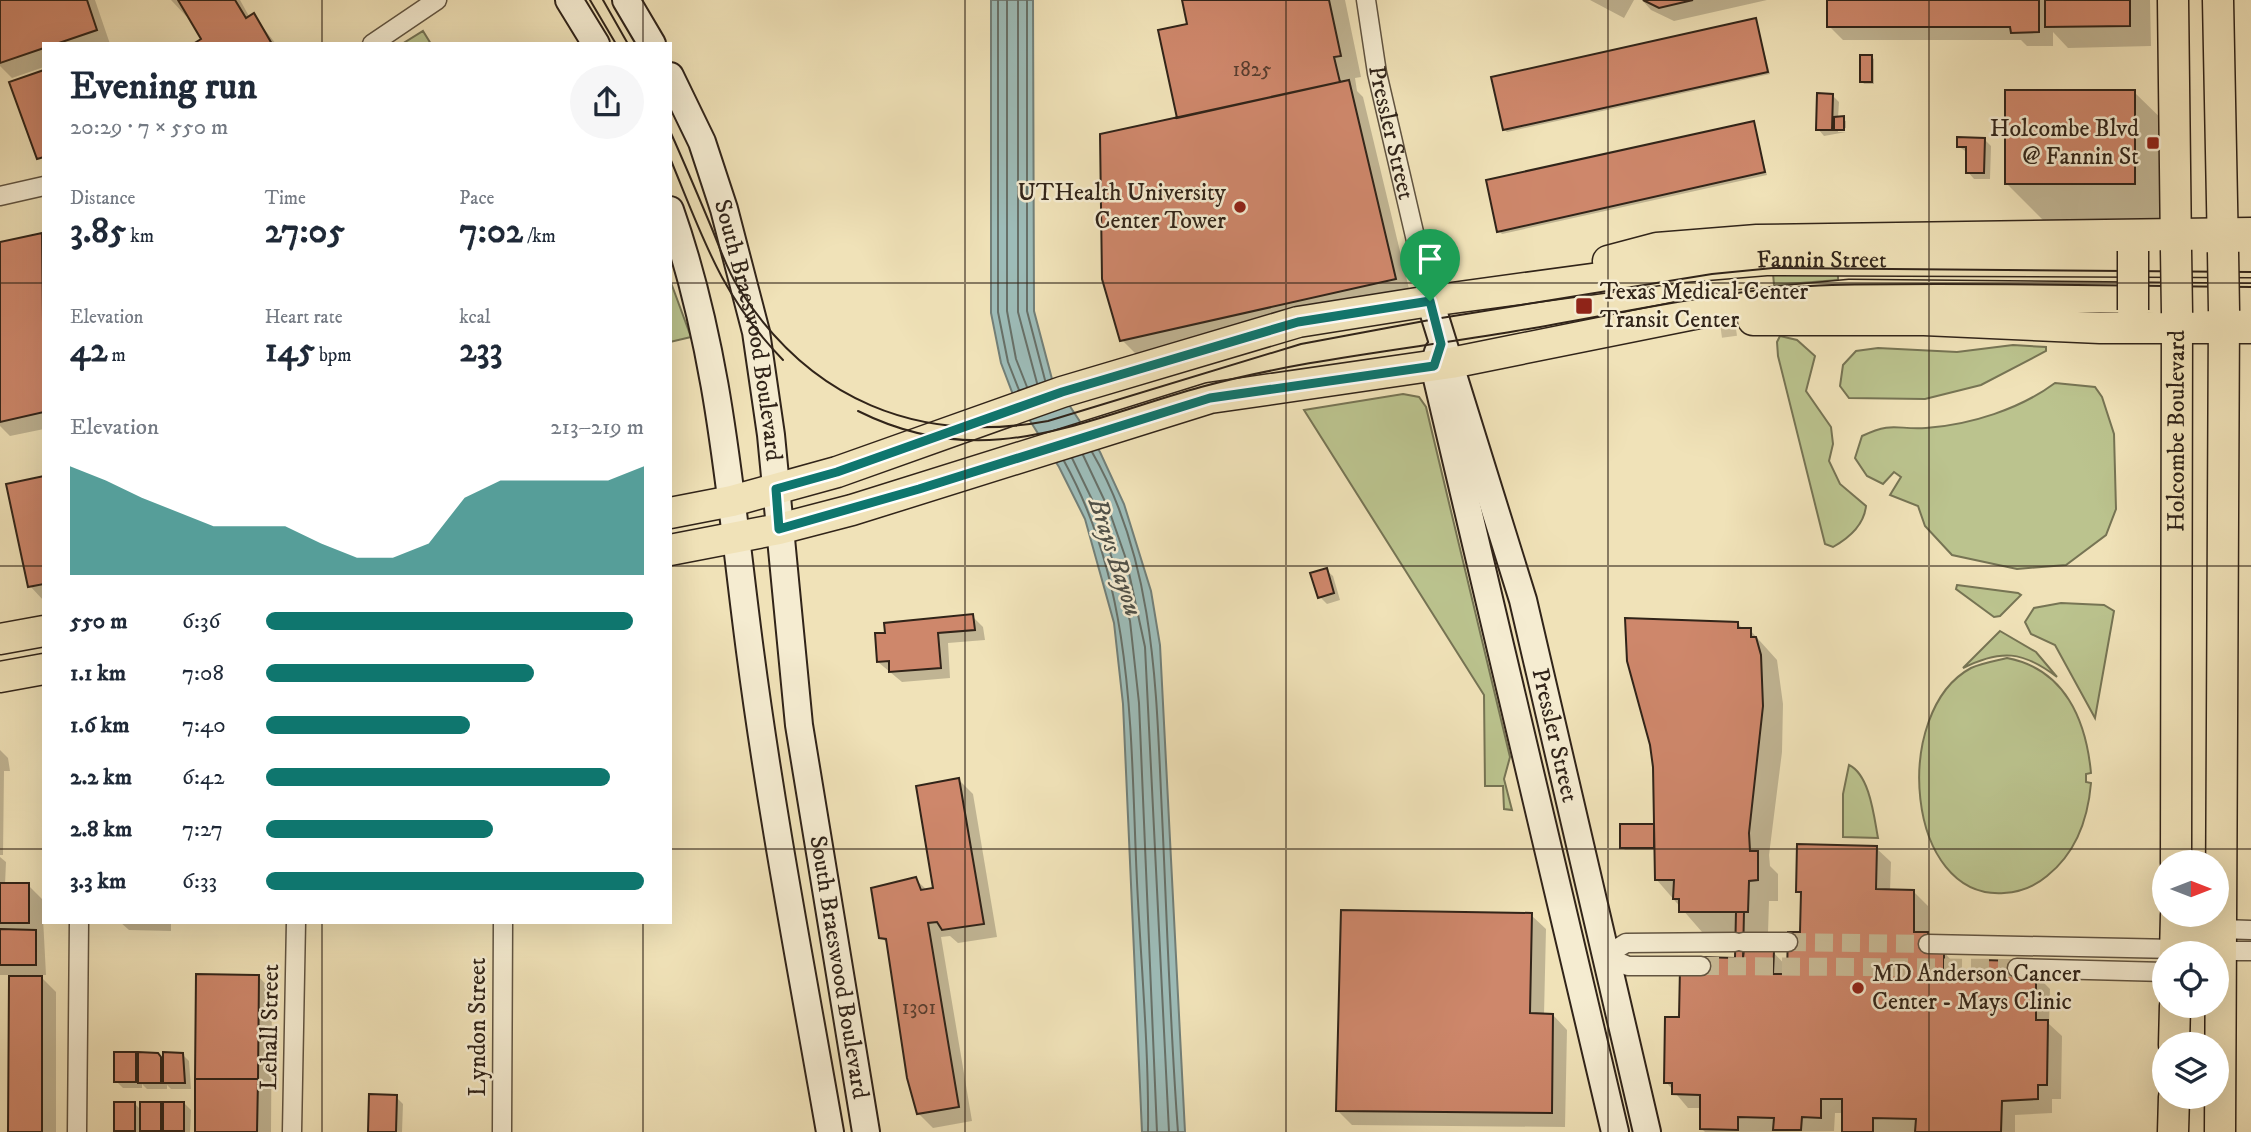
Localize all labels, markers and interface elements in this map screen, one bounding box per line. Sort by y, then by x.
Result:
house number: 1825 [1233,57,1271,83]
text: Evening run [70,63,257,111]
street label: Pressler Street [1361,64,1421,203]
button: share [570,65,644,139]
text: 20:29 · 7 × 550 m [70,113,228,142]
place label: Holcombe Blvd @ Fannin St [1990,114,2139,172]
marker: Holcombe Blvd @ Fannin St [2145,135,2161,151]
place label: UTHealth University Center Tower [1017,178,1227,236]
text: Distance [70,187,135,210]
text: Time [265,187,306,210]
text: Pace [459,187,494,210]
street label: South Braeswood Boulevard [707,196,788,462]
marker: UTHealth University Center Tower [1232,199,1248,215]
text: 3.85 [70,210,126,254]
text: 27:05 [265,210,345,254]
text: 7:02 [459,210,523,254]
text: km [126,225,154,248]
text: /km [523,225,556,248]
pin [1400,229,1460,301]
icon: arrive [1411,240,1449,278]
street label: Fannin Street [1756,245,1887,276]
place label: Texas Medical Center Transit Center [1600,277,1808,335]
marker: Texas Medical Center Transit Center [1574,296,1594,316]
text: Elevation [70,306,144,329]
text: Heart rate [265,306,343,329]
text: kcal [459,306,491,329]
text: 42 [70,329,107,373]
text: 145 [265,329,315,373]
text: 233 [459,329,503,373]
street label: Holcombe Boulevard [2162,330,2192,532]
text: m [107,344,126,367]
text: bpm [315,344,352,367]
text: Elevation [70,413,159,442]
text: 213–219 m [550,413,644,442]
water label: Brays Bayou [1080,493,1150,620]
text: 550 m [70,607,127,636]
text: 6:36 [182,607,221,636]
text: 1.1 km [70,659,126,688]
text: 7:08 [182,659,224,688]
street label: Pressler Street [1524,665,1585,806]
text: 1.6 km [70,711,129,740]
text: 7:40 [182,711,226,740]
text: 2.2 km [70,763,132,792]
text: 6:42 [182,763,225,792]
text: 2.8 km [70,815,132,844]
text: 7:27 [182,815,223,844]
street label: South Braeswood Boulevard [802,833,875,1101]
north arrow [2152,850,2230,928]
map controls [2152,850,2229,1109]
text: 3.3 km [70,867,126,896]
text: 6:33 [182,867,217,896]
button: locate [2152,941,2229,1018]
street label: Lyndon Street [463,957,493,1096]
place label: MD Anderson Cancer Center - Mays Clinic [1872,959,2081,1017]
street label: Lehall Street [254,963,286,1090]
marker: MD Anderson Cancer Center - Mays Clinic [1850,980,1866,996]
house number: 1301 [902,995,936,1021]
button: layers [2152,1032,2229,1109]

